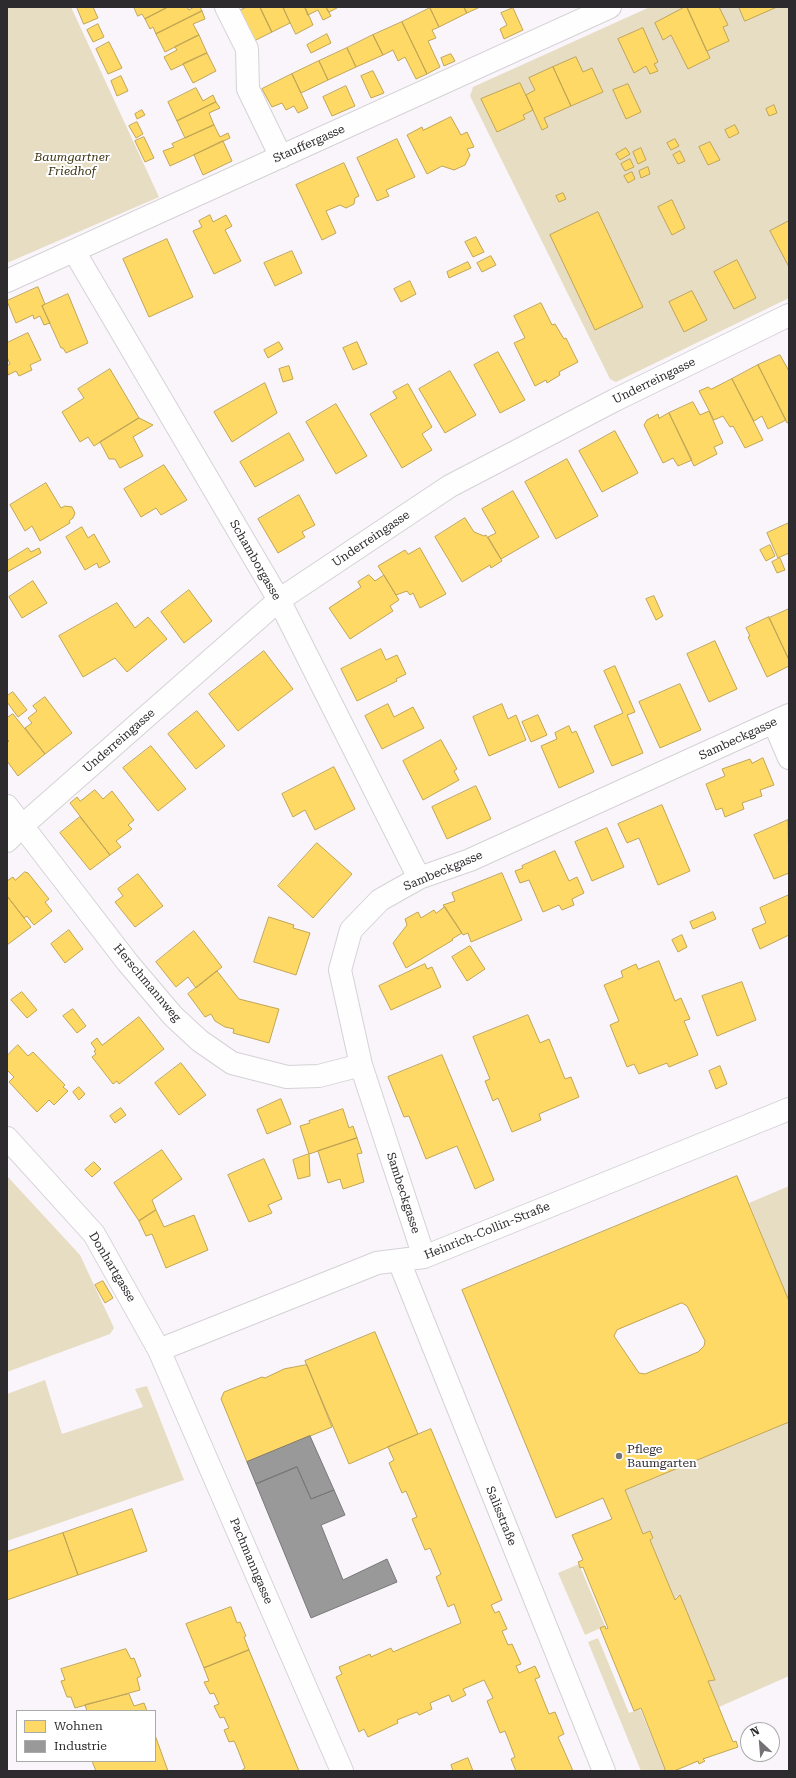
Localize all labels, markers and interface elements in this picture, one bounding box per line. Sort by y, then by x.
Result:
street label: Stauffergasse [271,122,347,166]
park label: Baumgartner Friedhof [34,150,110,178]
street label: Underreingasse [610,355,698,407]
street label: Underreingasse [330,508,412,570]
street label: Schamborgasse [226,517,284,603]
street label: Underreingasse [80,706,158,776]
street label: Sambeckgasse [697,715,779,763]
street label: Sambeckgasse [401,848,485,894]
street label: Herschmannweg [110,941,184,1025]
street label: Sambeckgasse [383,1151,423,1235]
street label: Heinrich-Collin-Straße [422,1199,552,1263]
street label: Donhartgasse [85,1229,139,1305]
place label: Pflege Baumgarten [627,1442,697,1470]
marker: Pflege Baumgarten [614,1451,624,1461]
street label: Salisstraße [483,1484,519,1548]
street label: Pachmanngasse [226,1516,276,1606]
legend [16,1710,156,1762]
text: Wohnen [54,1719,103,1733]
north arrow [740,1722,780,1762]
text: N [748,1724,762,1739]
text: Industrie [54,1739,107,1753]

